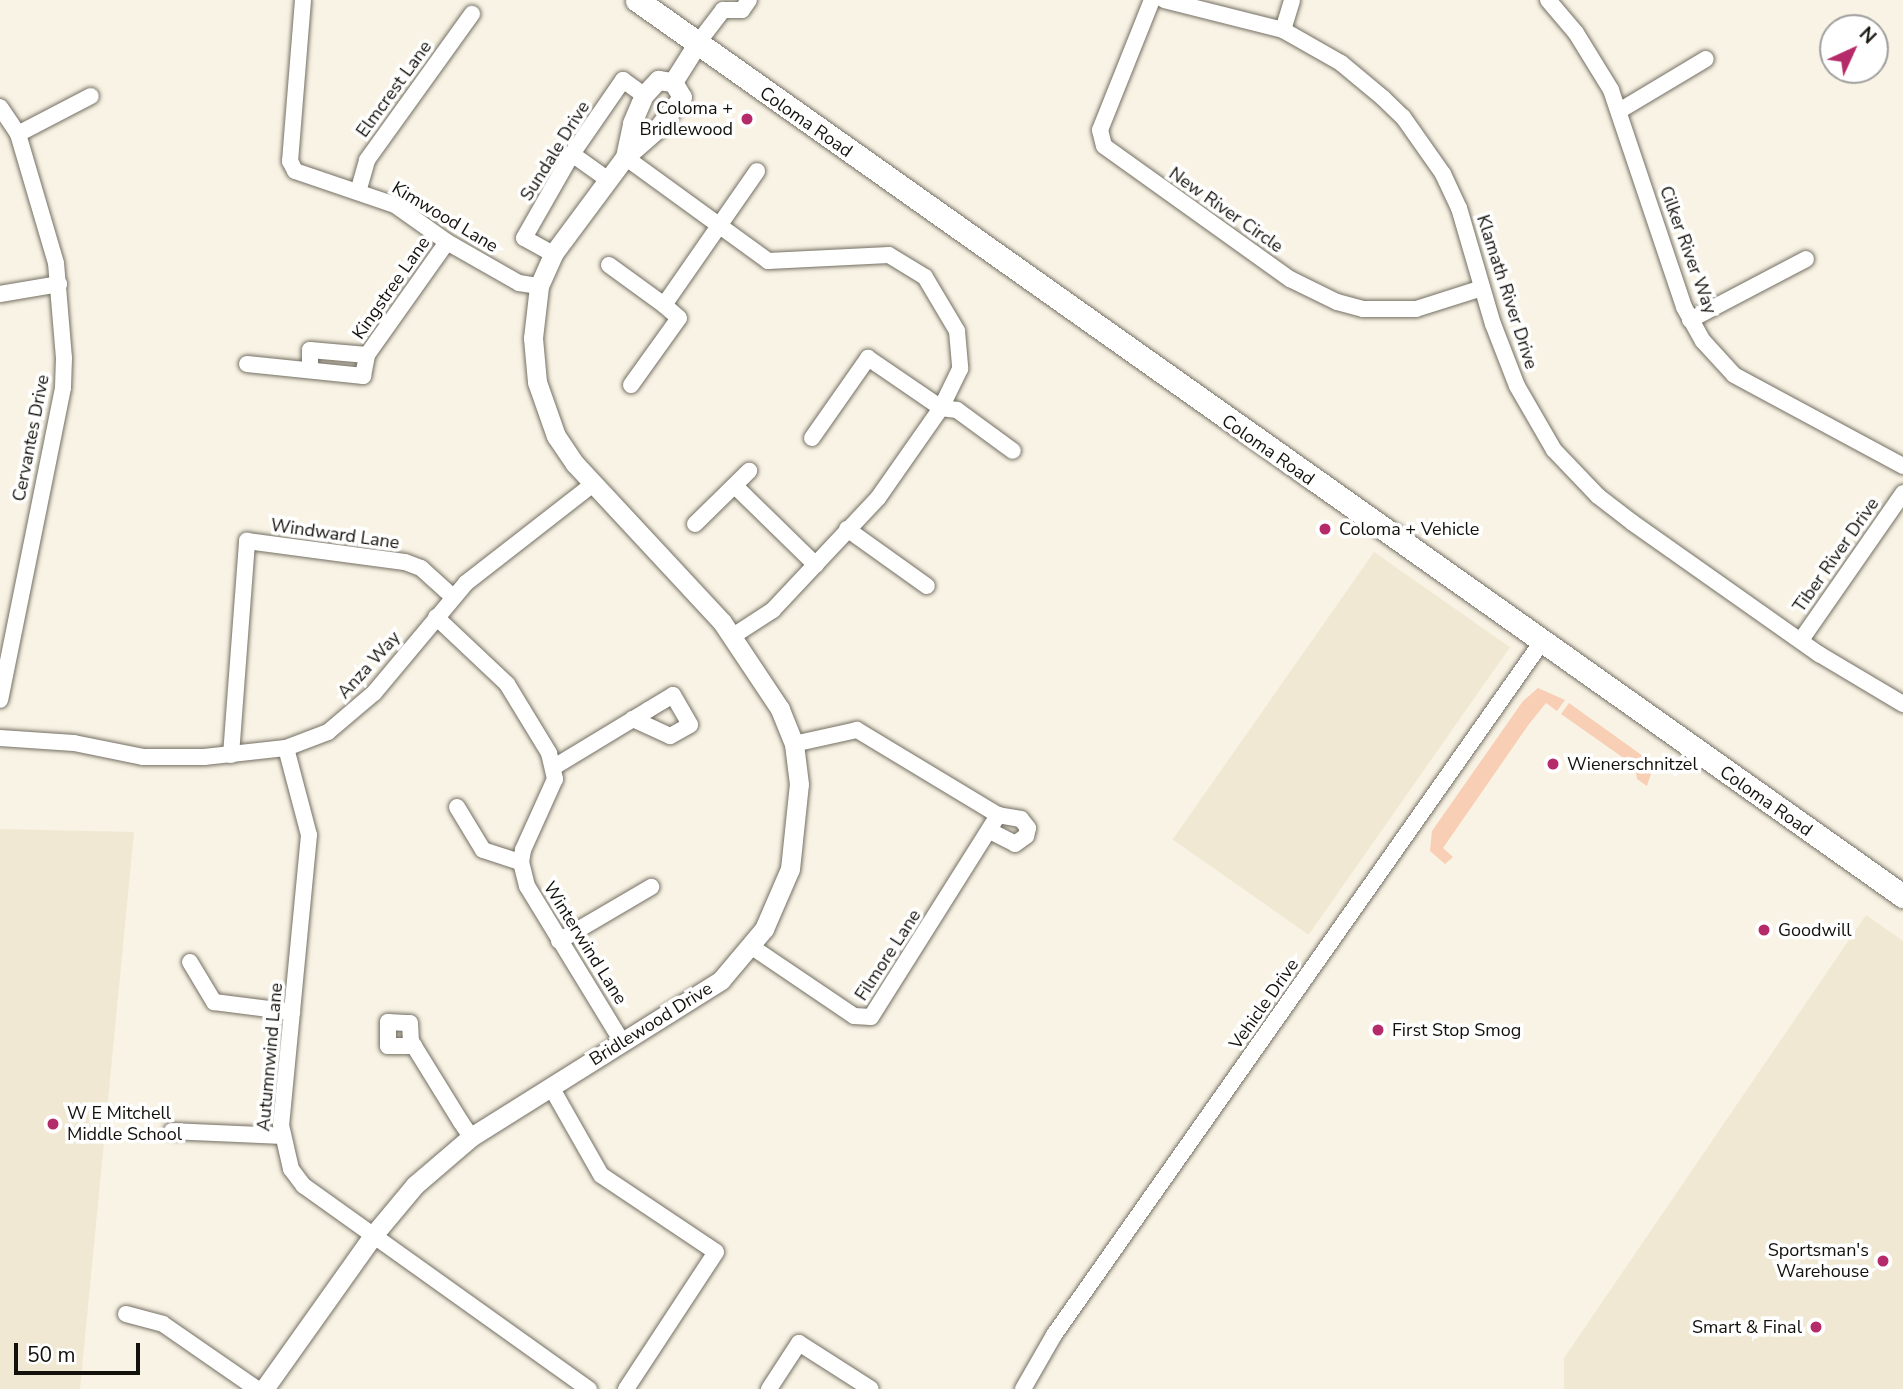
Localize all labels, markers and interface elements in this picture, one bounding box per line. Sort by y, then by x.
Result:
north arrow [1819,14,1889,84]
text: N [1853,21,1882,50]
street label: Elmcrest Lane [352,37,436,141]
street label: Coloma Road [755,82,857,162]
street label: Sundale Drive [516,97,594,205]
place label: Coloma + Bridlewood [640,98,733,140]
marker: Coloma + Bridlewood [739,111,755,127]
street label: New River Circle [1165,163,1287,257]
street label: Kimwood Lane [388,177,502,257]
street label: Cilker River Way [1655,183,1721,317]
street label: Klamath River Drive [1472,212,1542,372]
street label: Kingstree Lane [348,233,434,343]
street label: Cervantes Drive [8,373,54,503]
street label: Coloma Road [1217,410,1319,490]
street label: Tiber River Drive [1788,494,1884,616]
street label: Windward Lane [269,514,401,554]
place label: Coloma + Vehicle [1339,518,1479,540]
marker: Coloma + Vehicle [1317,521,1333,537]
street label: Anza Way [333,627,405,703]
place label: Wienerschnitzel [1567,753,1698,775]
marker: Wienerschnitzel [1545,756,1561,772]
street label: Coloma Road [1715,761,1817,841]
street label: Winterwind Lane [539,878,631,1008]
street label: Filmore Lane [851,905,925,1005]
place label: Goodwill [1778,919,1852,941]
marker: Goodwill [1756,922,1772,938]
street label: Vehicle Drive [1225,954,1303,1054]
street label: Bridlewood Drive [586,978,716,1070]
street label: Autumnwind Lane [253,982,287,1132]
place label: First Stop Smog [1392,1019,1521,1041]
marker: First Stop Smog [1370,1022,1386,1038]
place label: W E Mitchell Middle School [67,1103,182,1146]
marker: W E Mitchell Middle School [45,1116,61,1132]
place label: Sportsman's Warehouse [1768,1240,1869,1282]
marker: Sportsman's Warehouse [1875,1253,1891,1269]
place label: Smart & Final [1692,1316,1802,1338]
marker: Smart & Final [1808,1319,1824,1335]
scale bar [18,1330,144,1374]
text: 50 m [27,1341,76,1369]

